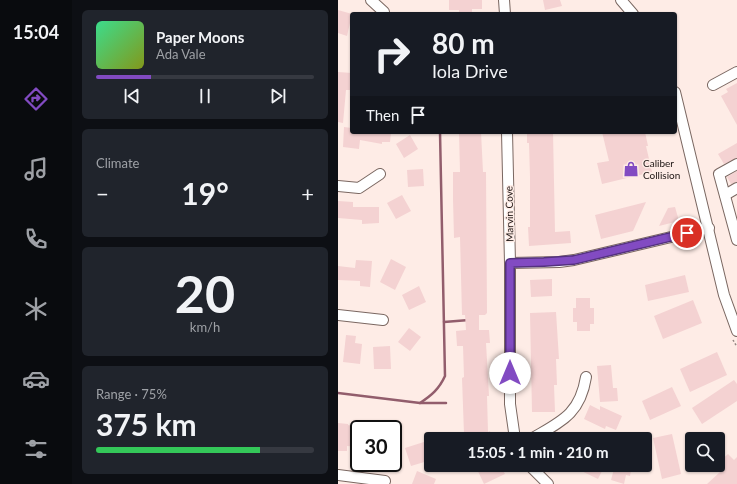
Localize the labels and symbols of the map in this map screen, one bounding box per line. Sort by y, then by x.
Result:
place label: Caliber Collision [643,157,680,181]
shop icon: Caliber Collision [622,160,640,178]
street label: Marvin Cove [503,186,515,242]
pin [670,216,704,250]
position arrow [489,352,531,394]
speed limit sign: 30 [350,420,402,472]

